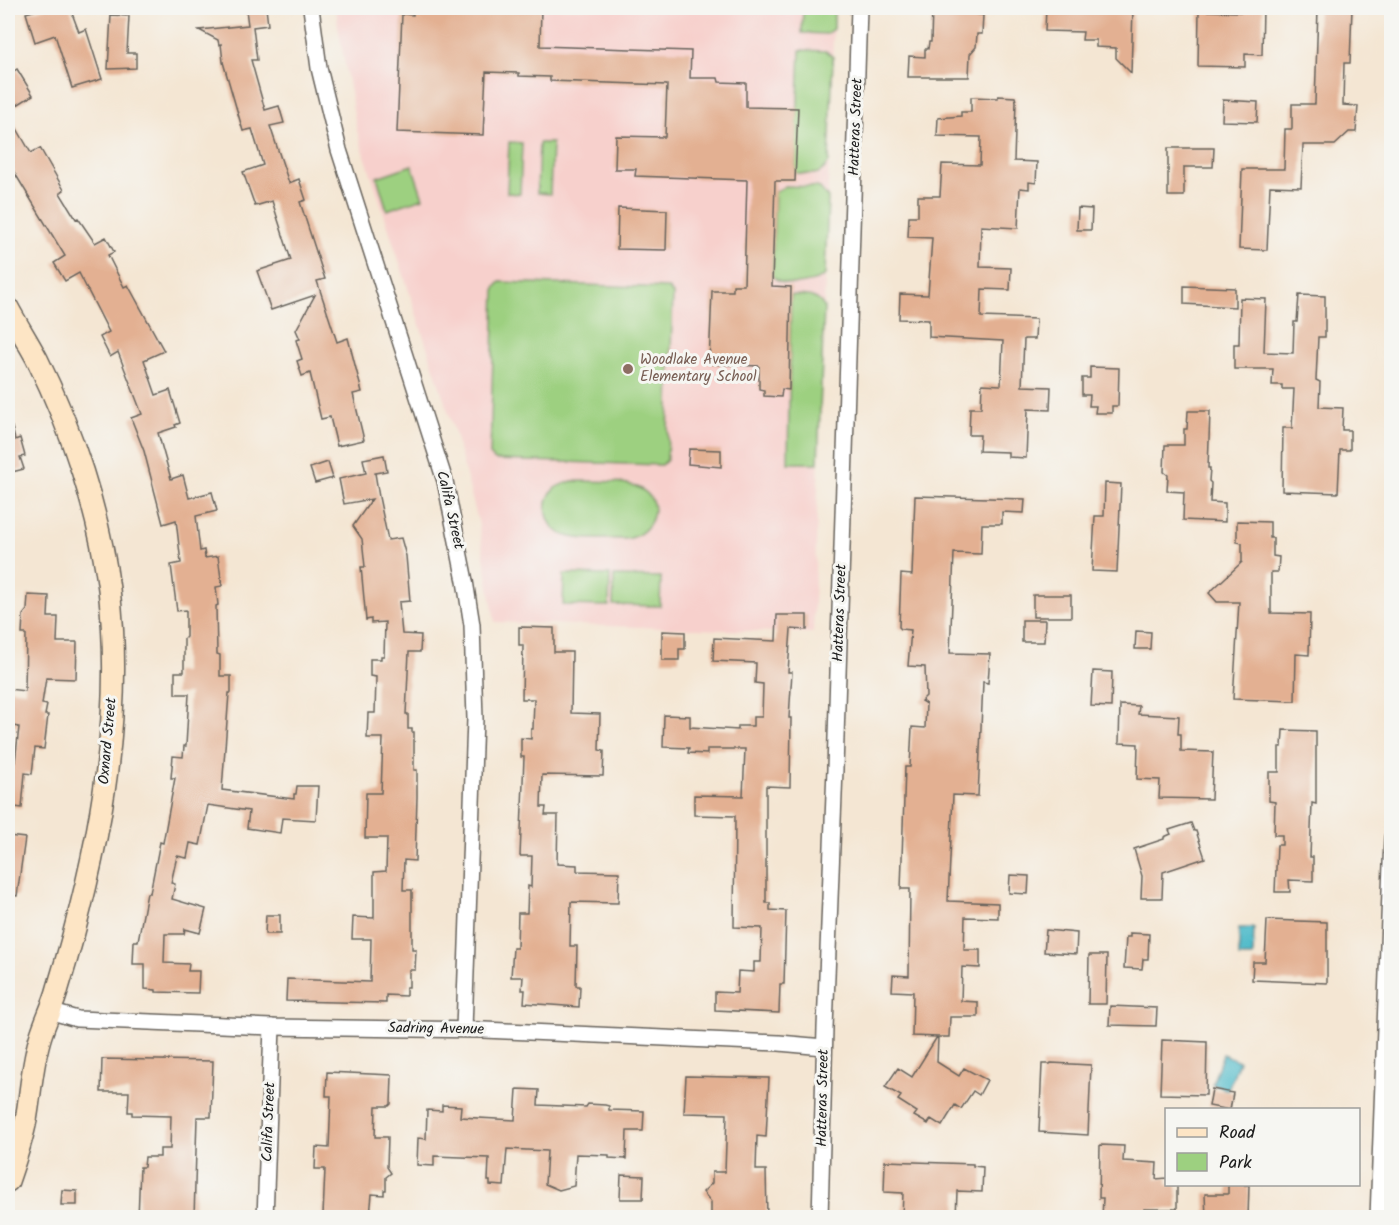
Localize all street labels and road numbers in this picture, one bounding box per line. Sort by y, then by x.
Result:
street label: Hatteras Street [842,77,870,176]
street label: Califa Street [429,468,471,552]
street label: Hatteras Street [826,563,854,662]
street label: Oxnard Street [92,696,124,785]
street label: Sadring Avenue [388,1016,485,1042]
street label: Hatteras Street [810,1049,836,1147]
street label: Califa Street [256,1081,282,1162]

